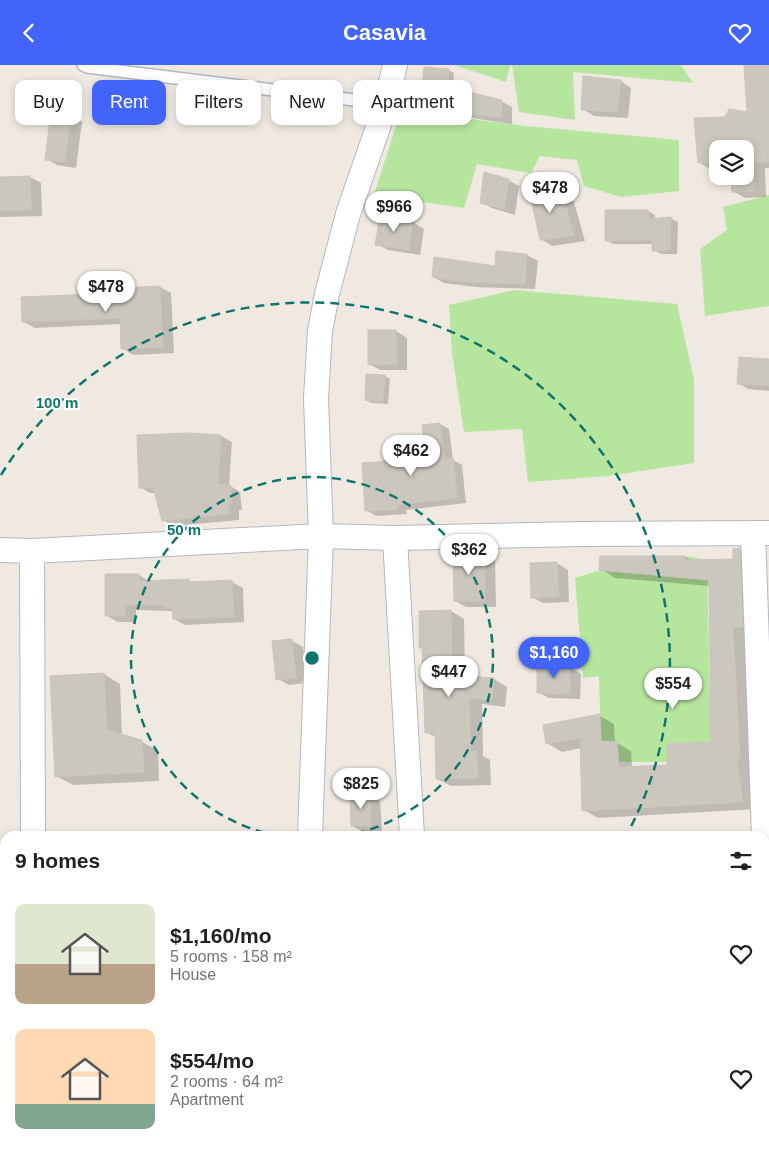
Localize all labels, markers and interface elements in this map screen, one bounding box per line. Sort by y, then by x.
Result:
icon: back [15,19,43,47]
icon: heart [726,19,754,47]
text: Casavia [343,20,426,45]
chip: Buy [15,80,82,125]
chip: Rent [92,80,166,125]
chip: Filters [176,80,261,125]
chip: New [271,80,343,125]
chip: Apartment [353,80,472,125]
map controls [709,140,754,185]
button: layers [709,140,754,185]
pin: $478 [520,171,580,214]
text: $478 [532,179,568,196]
pin: $966 [364,191,424,233]
text: $966 [376,198,412,215]
pin: $478 [76,271,136,313]
text: $478 [88,278,124,295]
text: 100 m [36,394,78,411]
pin: $462 [381,435,441,477]
text: $462 [393,442,429,459]
text: 50 m [167,521,201,538]
pin: $362 [439,533,499,576]
text: $362 [451,541,487,558]
pin: $1,160 [513,637,595,679]
text: $1,160 [530,644,578,661]
centre of rings [303,649,321,667]
pin: $447 [419,655,479,698]
text: $447 [431,663,467,680]
pin: $554 [643,667,703,710]
text: $554 [655,675,691,692]
pin: $825 [331,767,391,810]
text: $825 [343,775,379,792]
icon: filters [727,847,755,875]
text: 9 homes [15,849,100,872]
icon: home [55,924,115,984]
text: $1,160/mo [170,924,272,947]
icon: heart [727,940,755,968]
text: 5 rooms · 158 m² [170,948,292,965]
text: House [170,966,216,983]
icon: home [55,1049,115,1109]
text: $554/mo [170,1049,254,1072]
icon: heart [727,1065,755,1093]
text: 2 rooms · 64 m² [170,1073,283,1090]
text: Apartment [170,1091,244,1108]

